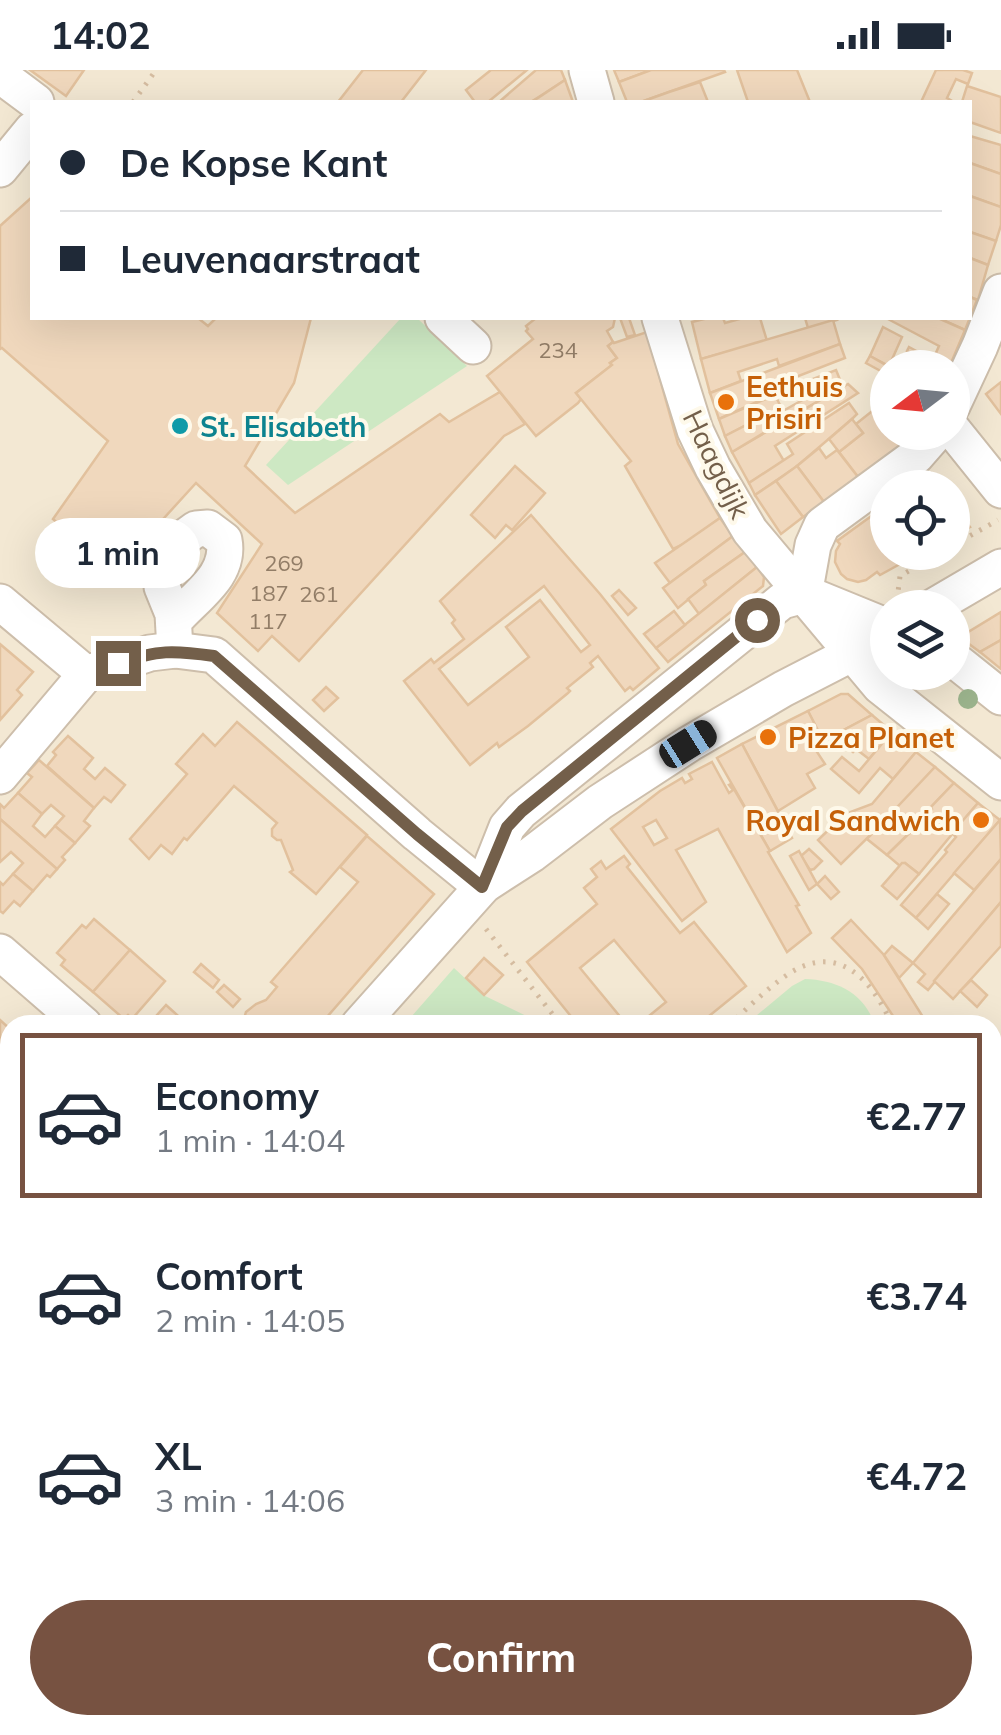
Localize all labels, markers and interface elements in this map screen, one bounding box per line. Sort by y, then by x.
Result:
text: 14:02 [50,11,151,59]
text: De Kopse Kant [120,139,388,187]
text: Leuvenaarstraat [120,235,420,283]
house number: 234 [538,336,578,364]
north arrow [870,350,970,450]
map controls [870,350,970,690]
place label: Eethuis Prisiri [746,369,843,436]
marker: Eethuis Prisiri [715,391,737,413]
street label: Haagdijk [676,404,759,525]
place label: St. Elisabeth [200,409,366,444]
marker: St. Elisabeth [169,415,191,437]
button: locate [870,470,970,570]
callout: 1 min [36,518,200,588]
text: 1 min [75,533,160,573]
house number: 269 [264,549,304,577]
house number: 187 [249,579,289,607]
house number: 261 [299,580,339,608]
button: layers [870,590,970,690]
route start [735,598,780,643]
house number: 117 [248,607,288,635]
route end [96,641,141,686]
car [655,715,721,773]
place label: Pizza Planet [788,720,955,755]
marker: Pizza Planet [757,726,779,748]
place label: Royal Sandwich [745,803,961,838]
marker: Royal Sandwich [970,809,992,831]
icon: car [35,1071,125,1161]
text: Economy [155,1072,319,1120]
text: €2.77 [866,1092,967,1140]
text: 1 min · 14:04 [155,1120,345,1160]
icon: car [35,1251,125,1341]
text: Comfort [155,1252,303,1300]
text: €3.74 [866,1272,967,1320]
text: 2 min · 14:05 [155,1300,345,1340]
icon: car [35,1431,125,1521]
text: XL [155,1432,202,1480]
text: €4.72 [866,1452,967,1500]
text: 3 min · 14:06 [155,1480,345,1520]
button: Confirm [30,1600,972,1715]

